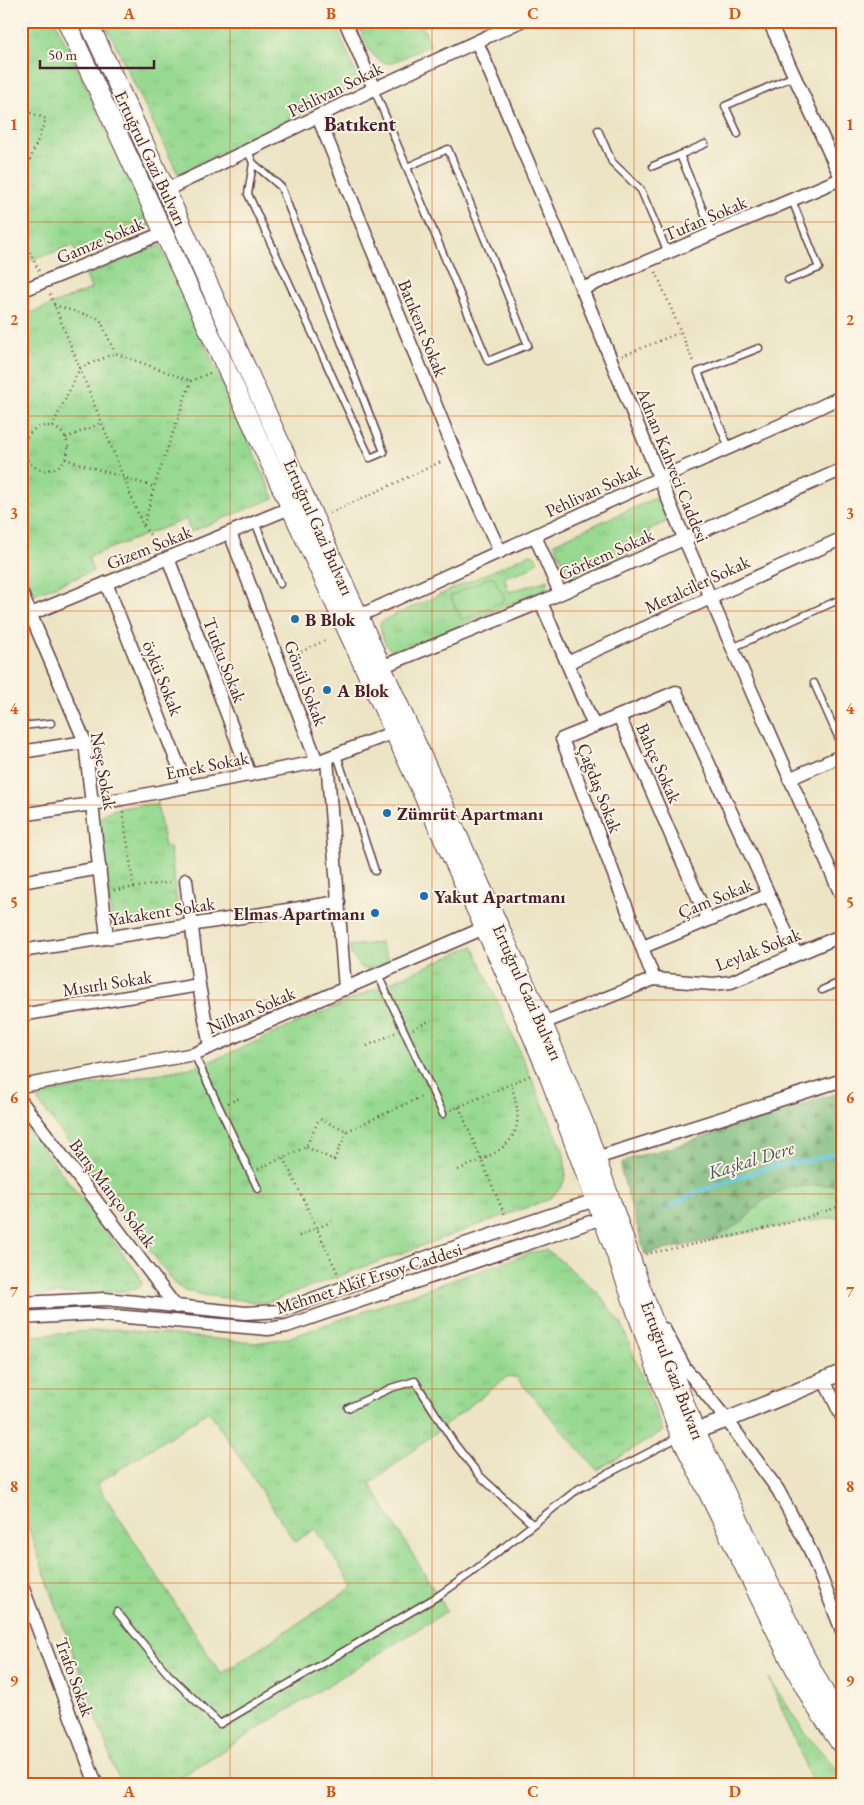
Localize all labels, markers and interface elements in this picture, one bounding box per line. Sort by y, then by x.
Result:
text: A [122,3,135,24]
text: B [326,3,336,24]
text: C [527,3,539,24]
text: D [729,3,741,24]
scale bar [40,38,154,70]
text: 50 m [48,45,77,64]
street label: Pehlivan Sokak [284,56,387,122]
street label: Ertuğrul Gazi Bulvarı [110,87,193,230]
district label: Batıkent [324,111,397,137]
text: 1 [10,114,18,135]
text: 1 [846,114,854,135]
street label: Tufan Sokak [660,190,751,246]
street label: Gamze Sokak [53,211,148,269]
street label: Batıkent Sokak [393,276,453,381]
text: 2 [10,309,19,330]
text: 2 [846,309,855,330]
street label: Adnan Kahveci Caddesi [631,383,715,546]
street label: Ertuğrul Gazi Bulvarı [279,455,360,599]
street label: Pehlivan Sokak [541,458,645,522]
text: 3 [10,503,18,524]
text: 3 [846,503,854,524]
street label: Gizem Sokak [103,519,196,575]
street label: Görkem Sokak [555,522,658,585]
street label: Metalciler Sokak [641,549,754,618]
place label: B Blok [305,608,356,631]
marker: B Blok [289,613,301,625]
street label: Tutku Sokak [198,614,252,707]
street label: öykü Sokak [138,637,189,719]
street label: Gönül Sokak [279,637,333,730]
place label: A Blok [336,679,390,702]
marker: A Blok [321,684,333,696]
text: 4 [10,698,19,719]
text: 4 [846,698,855,719]
street label: Bahçe Sokak [631,719,687,807]
street label: Neşe Sokak [86,730,122,812]
street label: Çağdaş Sokak [572,740,628,837]
street label: Emek Sokak [163,746,251,784]
place label: Zümrüt Apartmanı [397,802,544,825]
marker: Zümrüt Apartmanı [381,807,393,819]
street label: Çam Sokak [674,872,756,923]
place label: Yakut Apartmanı [434,885,566,908]
marker: Yakut Apartmanı [418,890,430,902]
street label: Yakakent Sokak [107,891,217,931]
text: 5 [10,892,18,913]
text: 5 [846,892,854,913]
place label: Elmas Apartmanı [234,902,366,925]
marker: Elmas Apartmanı [369,907,381,919]
street label: Ertuğrul Gazi Bulvarı [488,920,569,1064]
street label: Leylak Sokak [712,922,805,976]
street label: Mısırlı Sokak [61,964,154,1001]
street label: Nilhan Sokak [203,981,299,1039]
text: 6 [10,1087,19,1108]
text: 6 [846,1087,855,1108]
street label: Barış Manço Sokak [64,1134,162,1253]
water label: Kaşkal Dere [704,1135,798,1185]
street label: Mehmet Akif Ersoy Caddesi [273,1237,466,1319]
text: 7 [10,1281,19,1302]
text: 7 [846,1281,855,1302]
street label: Ertuğrul Gazi Bulvarı [636,1297,710,1443]
text: 8 [10,1476,18,1497]
text: 8 [846,1476,854,1497]
street label: Trafo Sokak [50,1634,100,1720]
text: 9 [10,1670,19,1691]
text: 9 [846,1670,855,1691]
text: A [122,1781,135,1802]
text: B [326,1781,336,1802]
text: C [527,1781,539,1802]
text: D [729,1781,741,1802]

